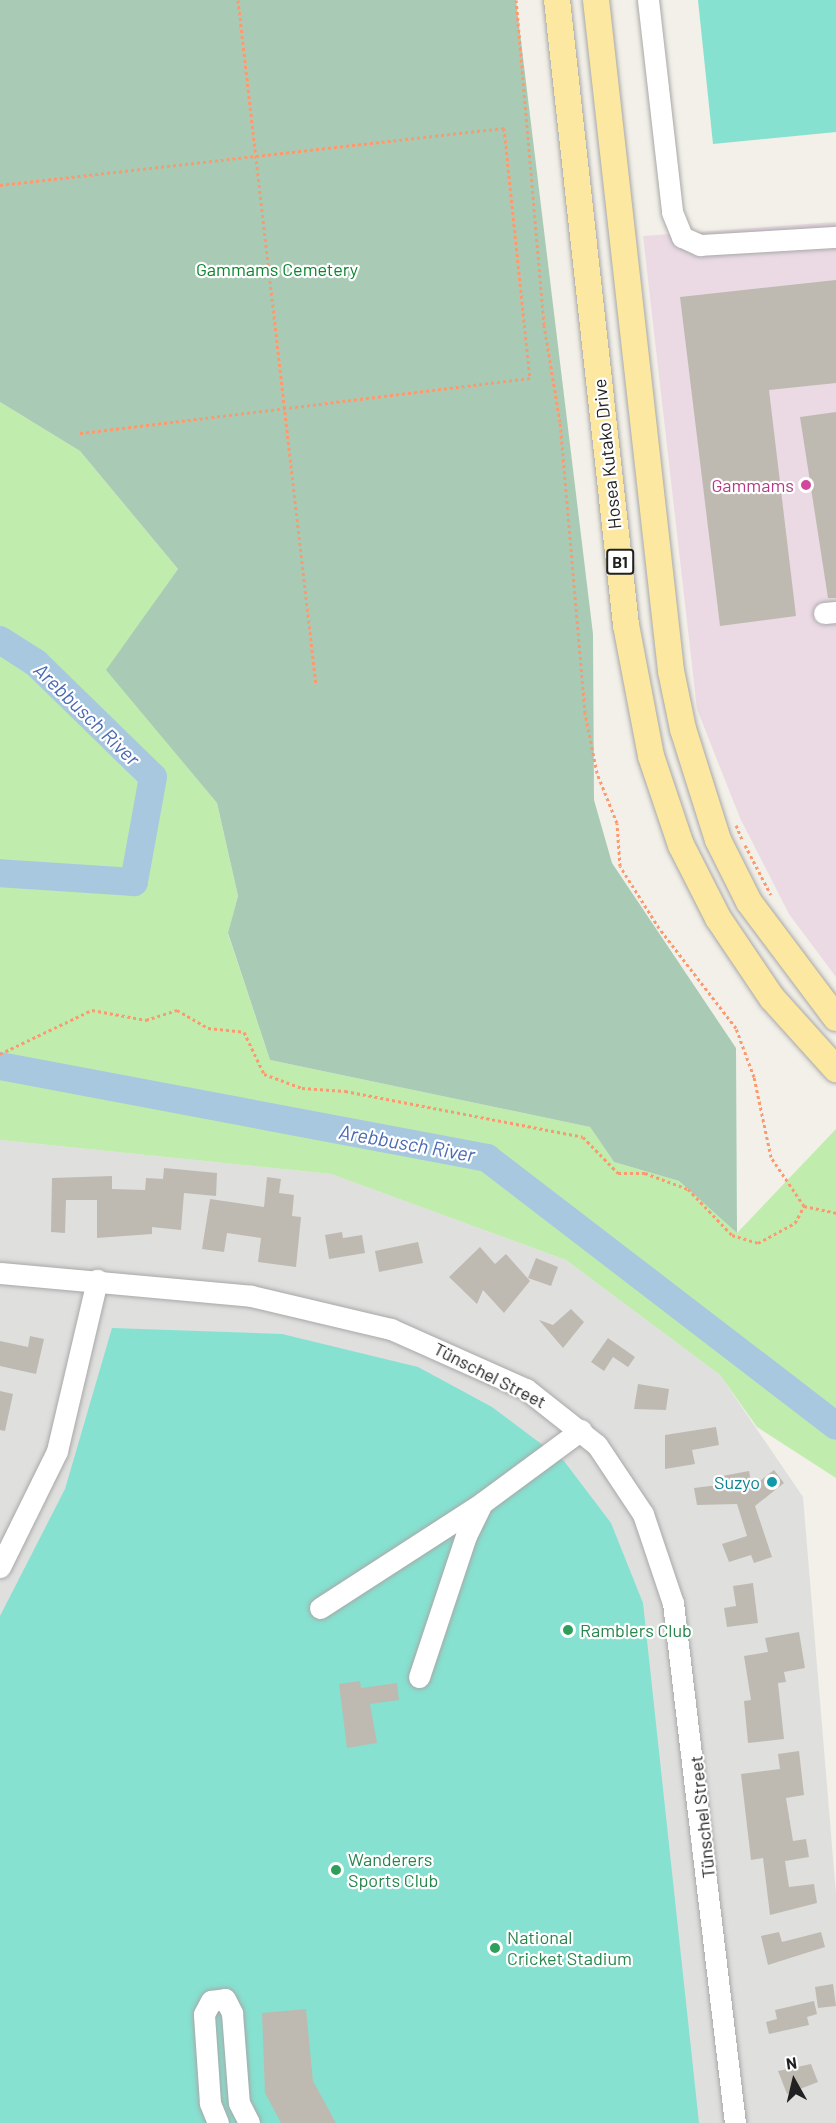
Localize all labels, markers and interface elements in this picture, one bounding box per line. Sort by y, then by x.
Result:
park label: Gammams Cemetery [196,258,358,280]
street label: Hosea Kutako Drive [588,378,626,530]
place label: Gammams [711,474,794,496]
marker: Gammams [799,478,813,492]
road number: B1 [605,549,635,575]
water label: Arebbusch River [29,658,145,770]
water label: Arebbusch River [337,1119,477,1167]
street label: Tünschel Street [430,1337,550,1413]
place label: Suzyo [714,1471,760,1493]
marker: Suzyo [765,1475,779,1489]
place label: Ramblers Club [580,1619,692,1641]
marker: Ramblers Club [561,1623,575,1637]
street label: Tünschel Street [685,1755,719,1879]
place label: Wanderers Sports Club [348,1849,438,1892]
marker: Wanderers Sports Club [329,1863,343,1877]
place label: National Cricket Stadium [507,1927,632,1970]
marker: National Cricket Stadium [488,1941,502,1955]
north arrow [764,2051,824,2111]
text: N [785,2053,798,2073]

